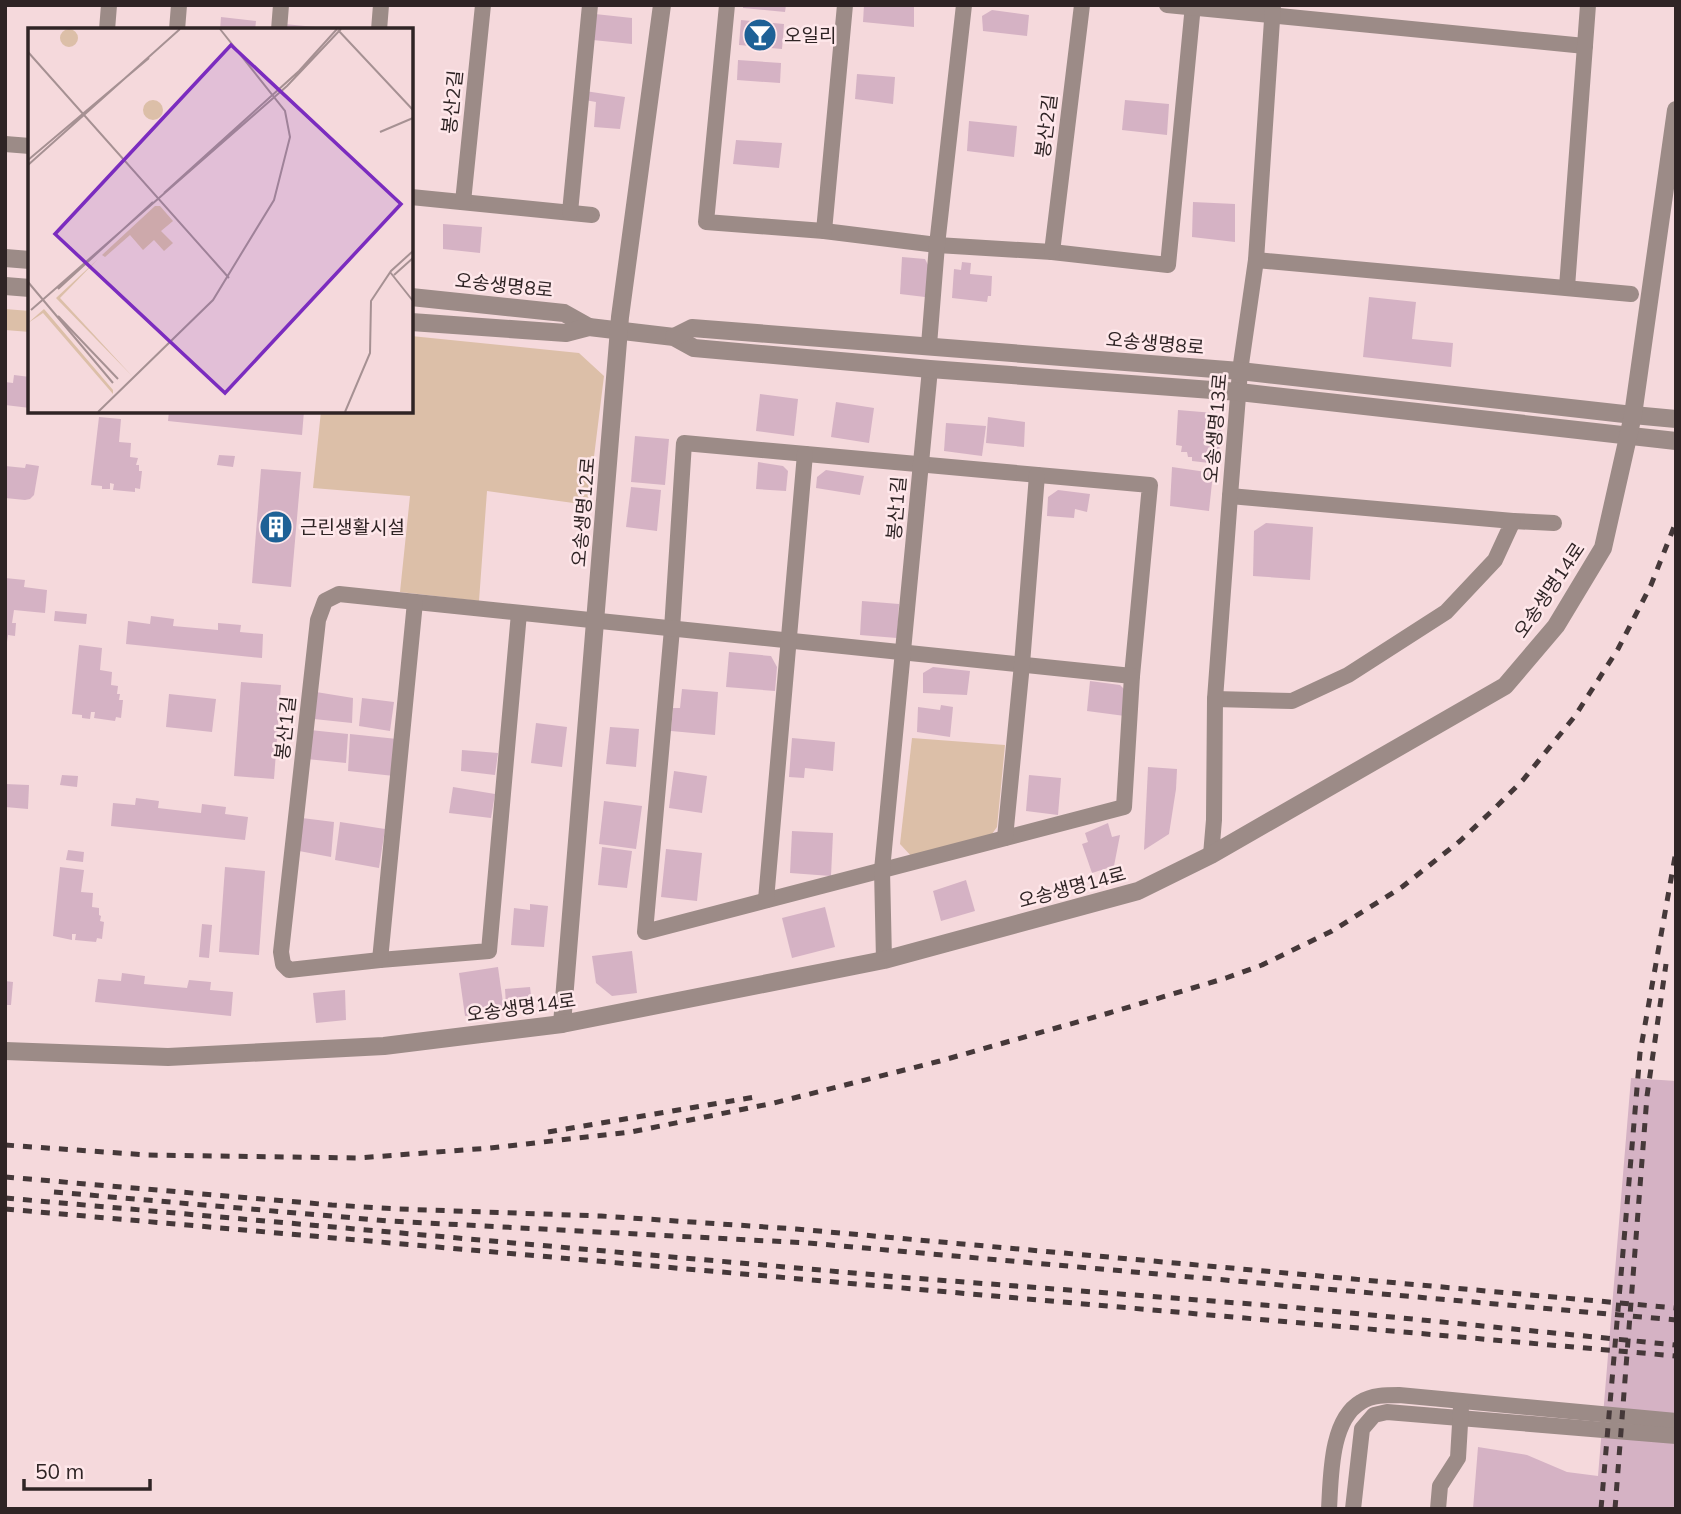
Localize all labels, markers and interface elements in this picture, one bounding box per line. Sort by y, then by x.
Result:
bar icon: 오일리 [741,16,779,54]
place label: 오일리 [784,23,836,47]
inset map [28,28,413,413]
street label: 봉산2길 [437,69,467,135]
street label: 봉산2길 [1030,93,1062,159]
street label: 오송생명8로 [454,268,554,302]
street label: 오송생명8로 [1105,327,1205,359]
street label: 오송생명13로 [1198,372,1232,484]
street label: 오송생명12로 [566,456,600,568]
street label: 봉산1길 [881,475,911,541]
building icon: 근린생활시설 [257,508,295,546]
place label: 근린생활시설 [300,515,405,539]
street label: 오송생명14로 [1508,538,1590,642]
street label: 봉산1길 [270,695,300,761]
street label: 오송생명14로 [1016,861,1128,913]
street label: 오송생명14로 [465,987,577,1027]
scale bar [24,1448,150,1492]
text: 50 m [35,1458,84,1484]

